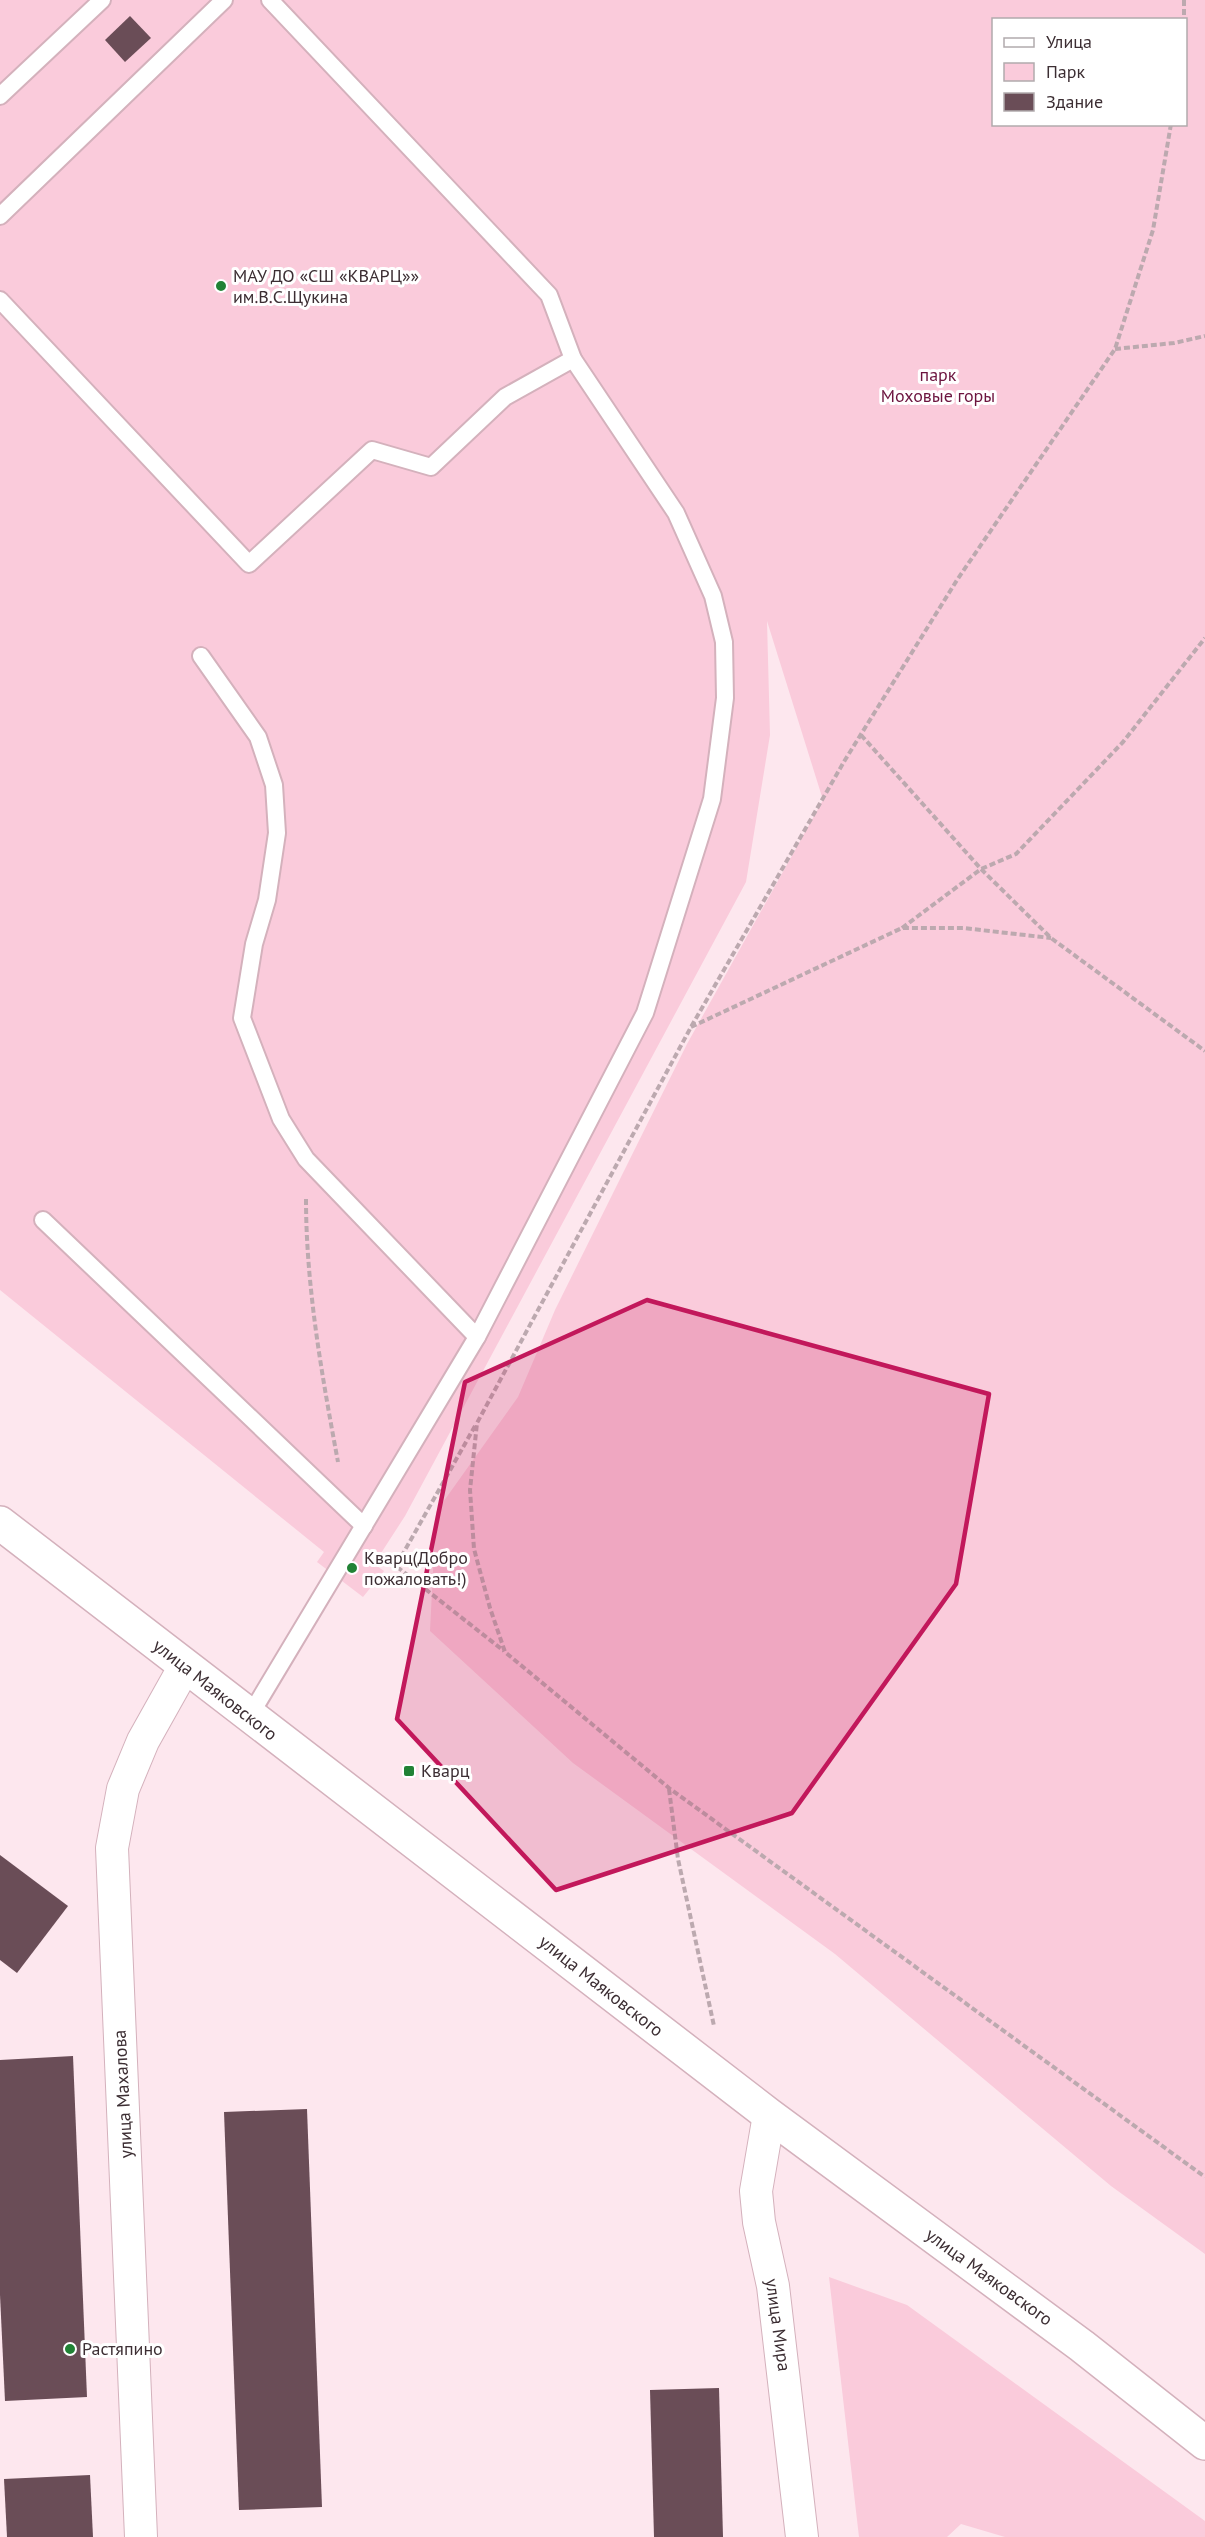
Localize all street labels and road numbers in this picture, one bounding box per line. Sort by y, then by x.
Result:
street label: улица Маяковского [149,1634,282,1745]
street label: улица Маяковского [535,1930,668,2041]
street label: улица Махалова [108,2029,137,2159]
street label: улица Маяковского [921,2223,1057,2330]
street label: улица Мира [761,2277,796,2373]

